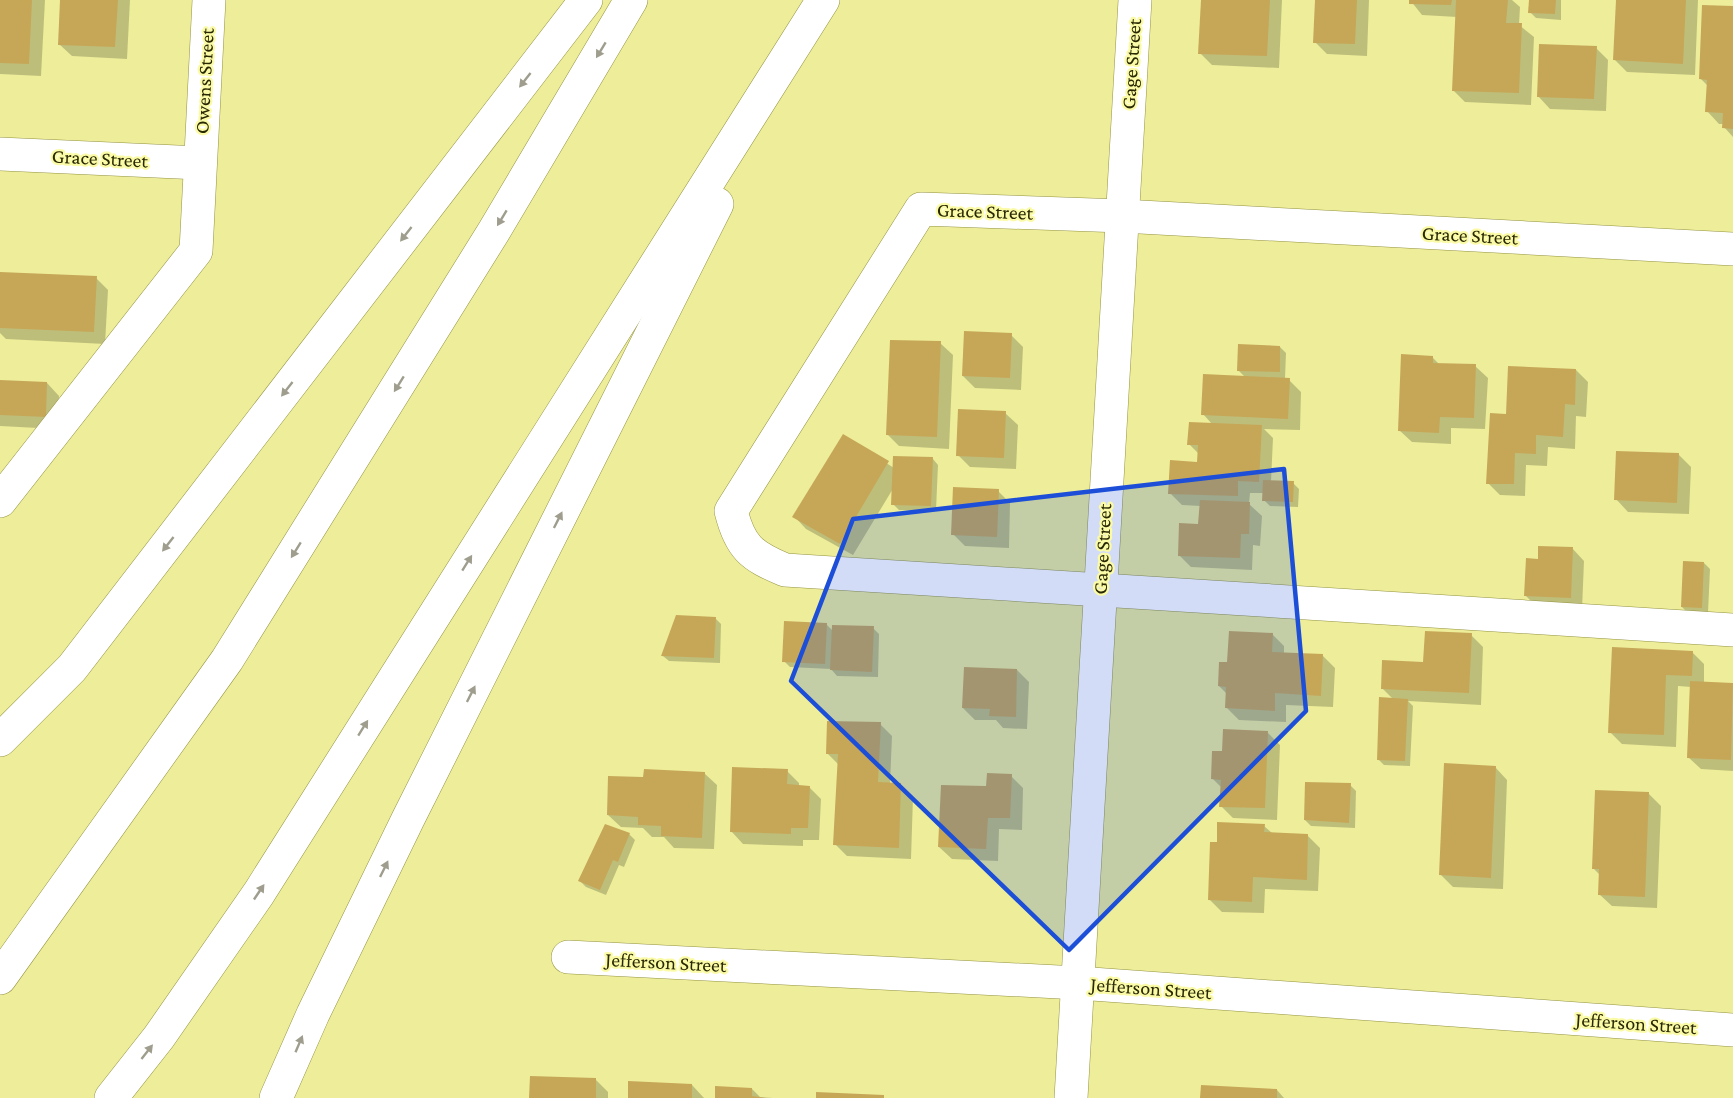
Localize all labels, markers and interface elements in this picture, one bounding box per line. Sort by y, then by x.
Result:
street label: Gage Street [1117,18,1146,110]
street label: Owens Street [190,27,218,134]
one-way arrow [596,42,606,59]
one-way arrow [519,72,531,87]
street label: Grace Street [51,144,149,172]
street label: Grace Street [937,198,1034,224]
one-way arrow [497,210,507,227]
street label: Grace Street [1421,221,1519,249]
one-way arrow [400,226,412,242]
one-way arrow [394,376,405,392]
one-way arrow [281,381,294,397]
street label: Gage Street [1089,503,1116,595]
one-way arrow [553,511,563,528]
one-way arrow [163,536,175,551]
one-way arrow [291,542,302,558]
one-way arrow [462,555,473,571]
one-way arrow [465,685,475,703]
one-way arrow [358,720,369,736]
one-way arrow [379,860,388,877]
one-way arrow [253,885,265,901]
street label: Jefferson Street [603,948,728,977]
street label: Jefferson Street [1088,973,1213,1004]
street label: Jefferson Street [1573,1008,1698,1039]
one-way arrow [295,1036,304,1053]
one-way arrow [140,1044,153,1060]

